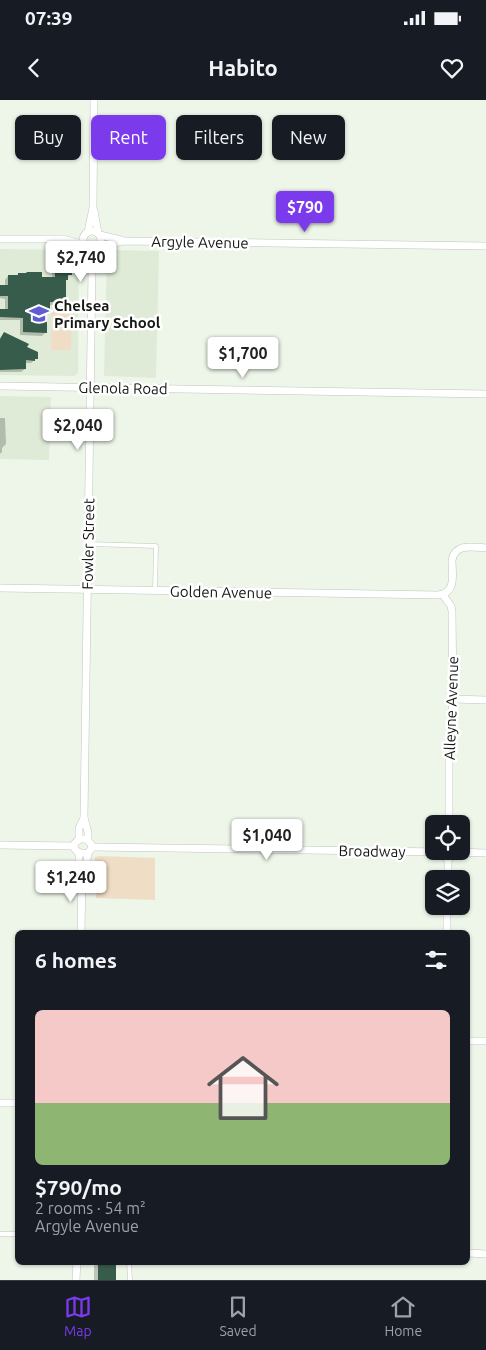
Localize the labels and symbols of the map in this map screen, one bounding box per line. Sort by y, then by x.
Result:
pin: $790 [275,190,335,233]
street label: Argyle Avenue [151,233,249,251]
pin: $2,740 [40,240,122,283]
place label: Chelsea Primary School [54,297,161,331]
school or university icon: Chelsea Primary School [28,303,50,325]
pin: $1,700 [202,336,284,379]
street label: Glenola Road [78,379,168,397]
pin: $2,040 [37,408,119,451]
street label: Fowler Street [79,498,97,590]
street label: Golden Avenue [170,583,272,601]
street label: Alleyne Avenue [441,656,461,760]
pin: $1,040 [226,818,308,861]
street label: Broadway [338,842,406,860]
pin: $1,240 [30,860,112,903]

